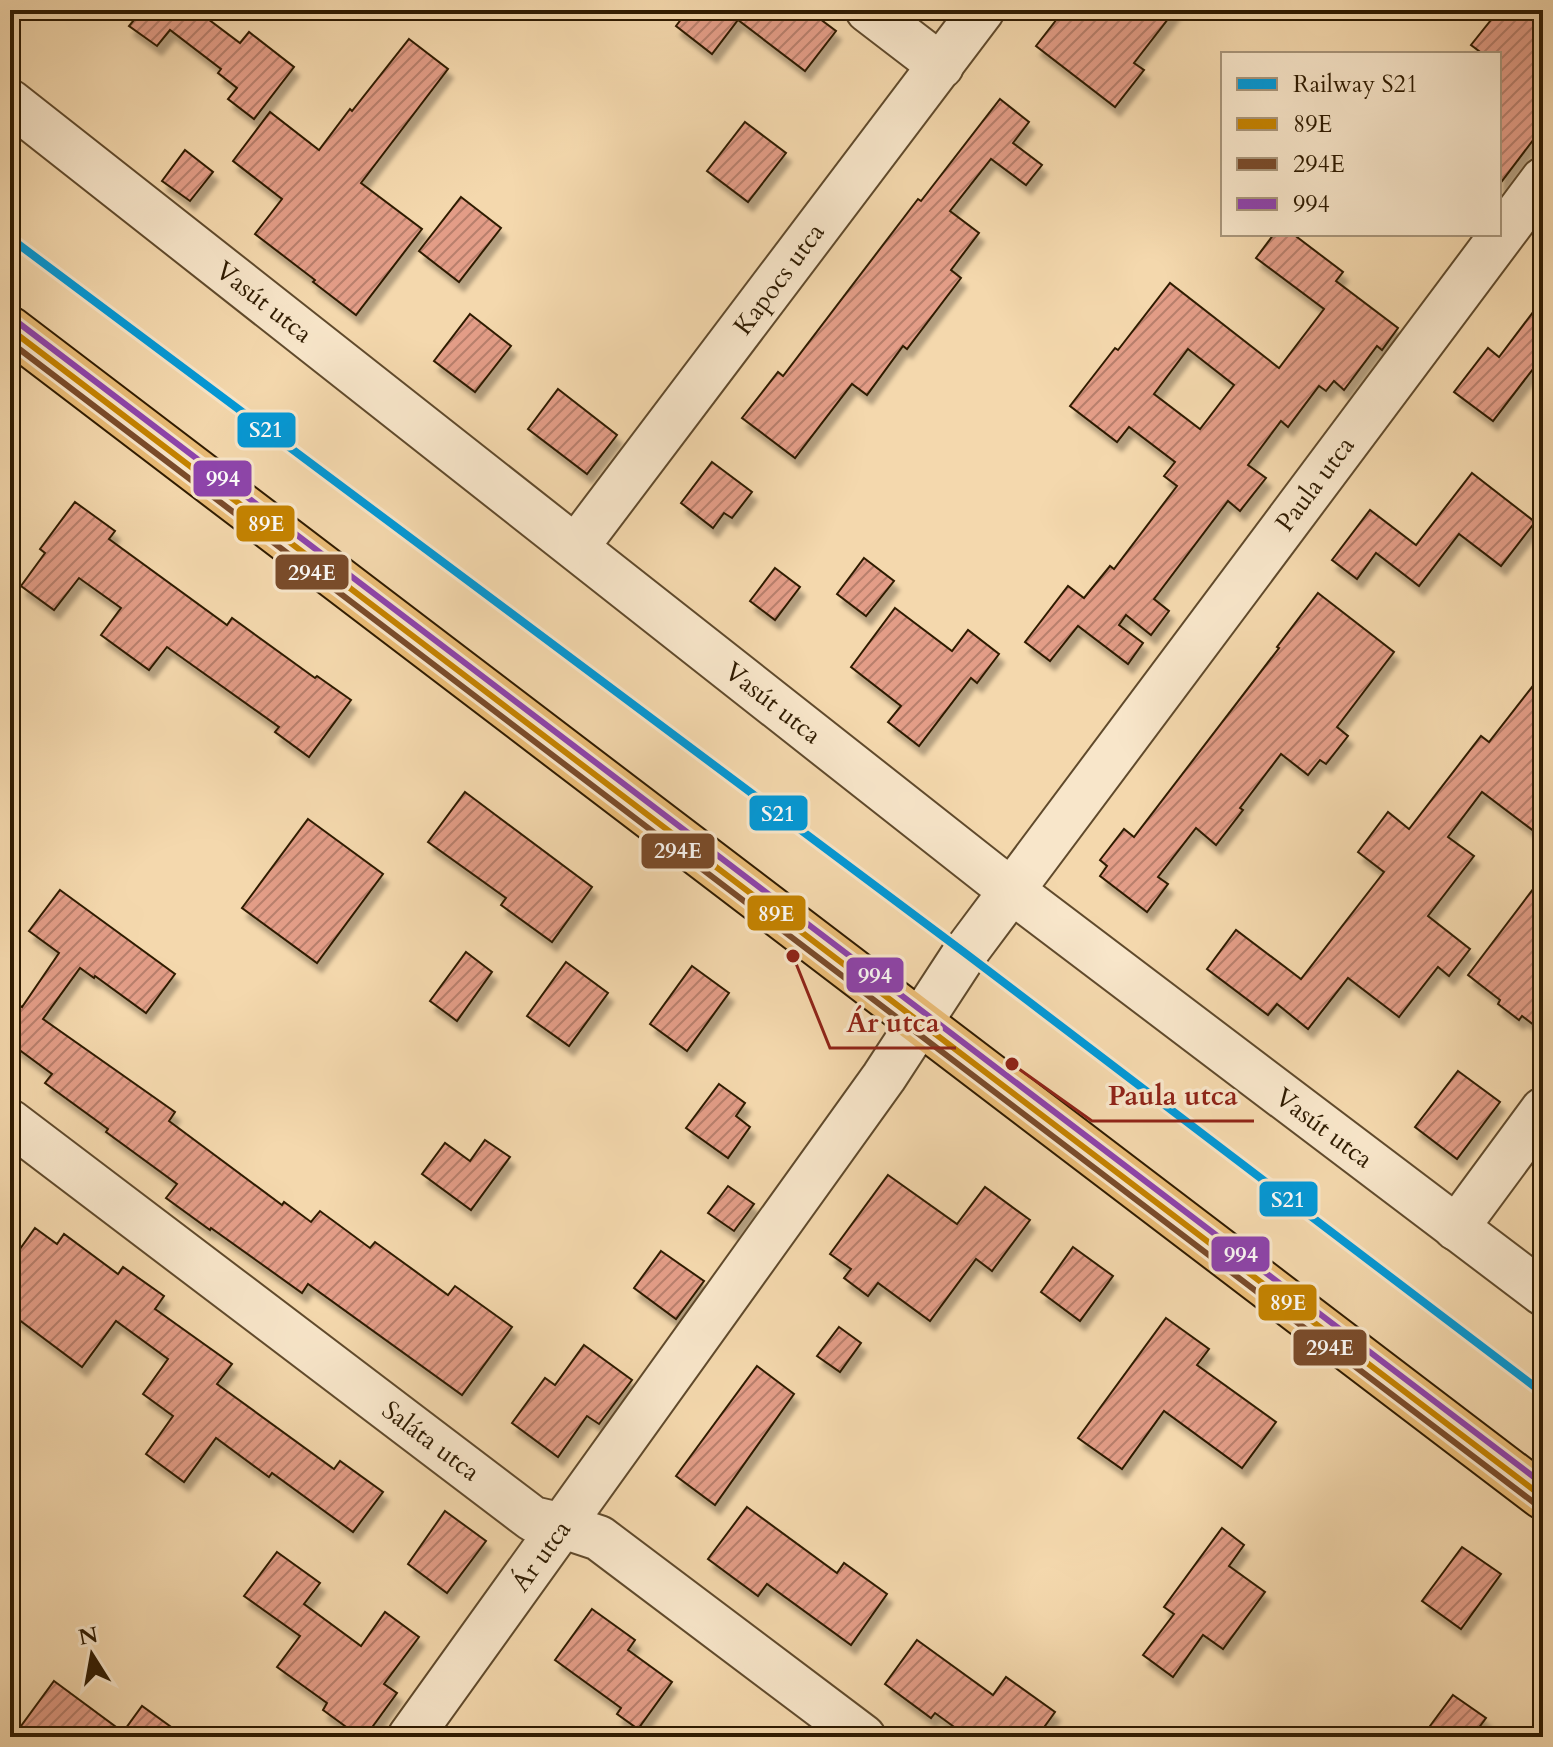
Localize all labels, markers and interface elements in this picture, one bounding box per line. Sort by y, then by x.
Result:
legend [1221,52,1501,236]
text: Railway S21 [1293,68,1418,101]
text: 89E [1293,108,1332,141]
text: 294E [1293,148,1345,181]
text: 994 [1293,188,1330,221]
street label: Kapocs utca [725,216,833,342]
street label: Vasút utca [208,253,320,351]
line badge: S21 [236,411,297,449]
text: S21 [249,415,283,445]
street label: Paula utca [1268,429,1362,539]
line badge: 994 [192,459,253,498]
text: 994 [206,464,240,494]
line badge: 89E [235,504,296,543]
text: 89E [248,509,284,539]
line badge: 294E [274,553,350,591]
text: 294E [288,558,336,588]
street label: Vasút utca [717,654,829,752]
line badge: S21 [748,794,809,832]
text: S21 [761,799,795,829]
line badge: 294E [640,832,716,870]
text: 294E [654,836,702,866]
line badge: 89E [746,894,807,932]
text: 89E [758,899,794,929]
line badge: 994 [845,956,905,994]
text: 994 [858,961,892,991]
callout: Ár utca [830,996,956,1048]
text: Ár utca [846,1004,940,1042]
callout: Paula utca [1092,1069,1254,1121]
text: Paula utca [1108,1077,1238,1115]
street label: Vasút utca [1268,1080,1380,1176]
line badge: S21 [1258,1180,1319,1218]
text: S21 [1271,1185,1305,1215]
line badge: 994 [1210,1235,1271,1273]
text: 994 [1224,1240,1258,1270]
line badge: 89E [1257,1283,1318,1322]
text: 89E [1270,1288,1306,1318]
line badge: 294E [1292,1328,1368,1367]
text: 294E [1306,1333,1354,1363]
street label: Saláta utca [375,1393,487,1489]
street label: Ár utca [503,1513,579,1599]
north arrow [52,1615,132,1695]
text: N [76,1620,101,1653]

